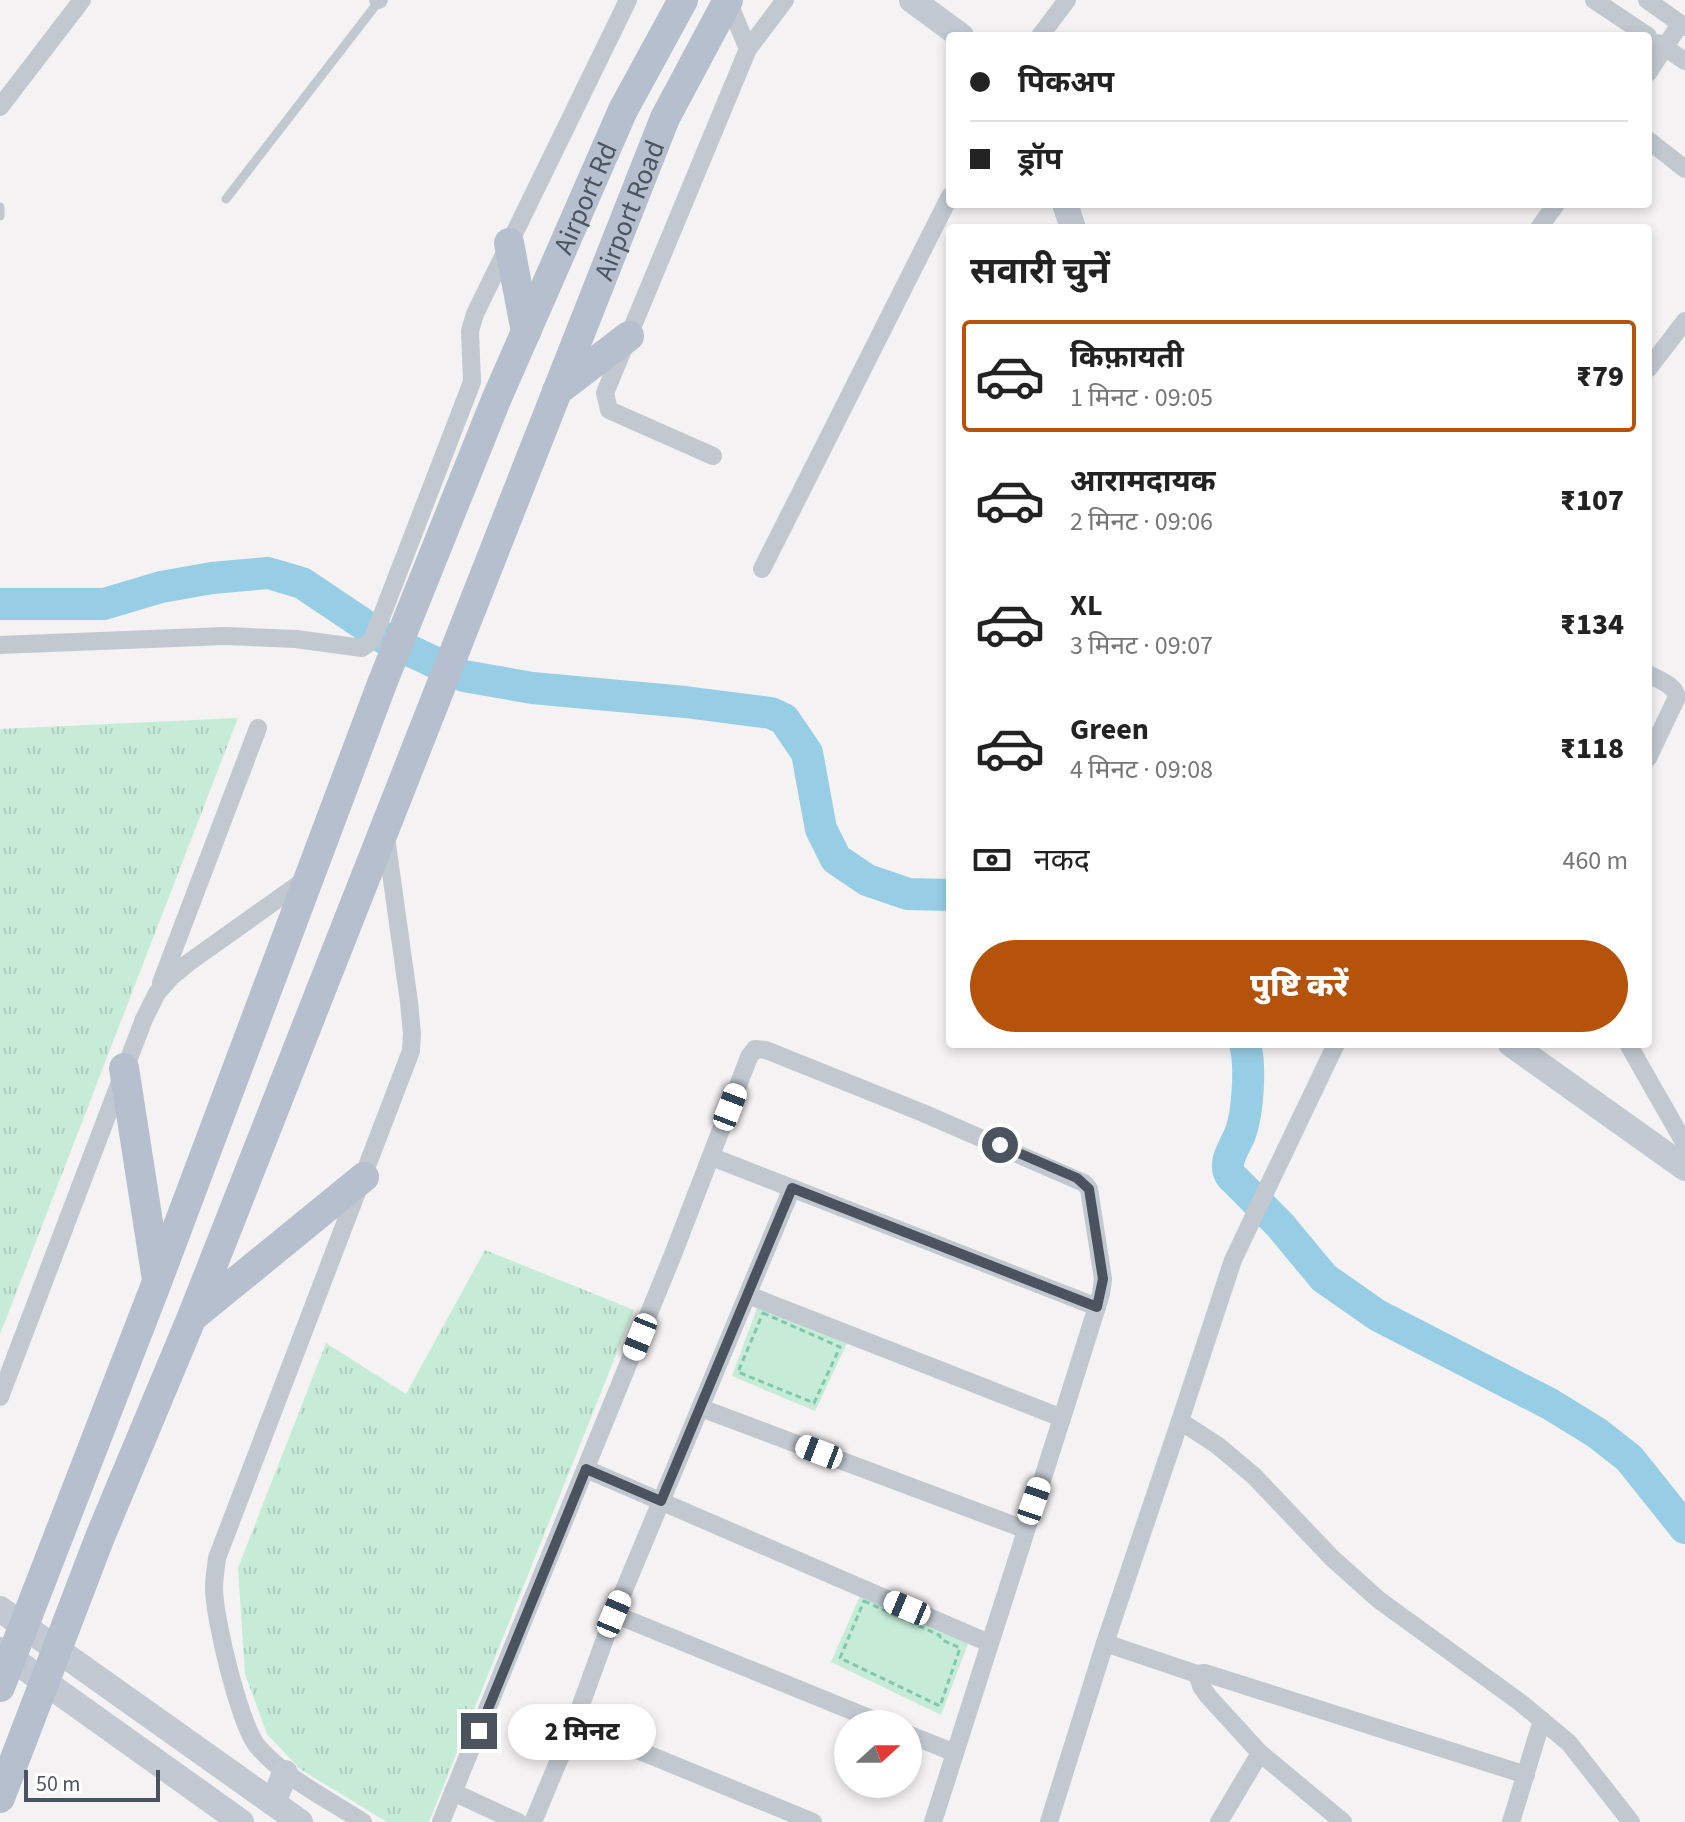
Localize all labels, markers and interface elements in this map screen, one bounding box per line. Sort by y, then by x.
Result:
text: पिकअप [1018,61,1114,104]
street label: Airport Road [584,134,675,286]
street label: Airport Rd [543,136,628,261]
text: ड्रॉप [1018,138,1062,181]
text: सवारी चुनें [970,246,1110,297]
text: किफ़ायती [1070,336,1184,379]
icon: car [974,340,1046,412]
text: ₹79 [1576,355,1624,398]
text: 1 मिनट · 09:05 [1070,379,1213,416]
text: आरामदायक [1070,460,1216,503]
icon: car [974,464,1046,536]
text: ₹107 [1560,479,1624,522]
text: 2 मिनट · 09:06 [1070,503,1213,540]
text: XL [1070,584,1103,627]
icon: car [974,588,1046,660]
text: ₹134 [1560,603,1624,646]
text: 3 मिनट · 09:07 [1070,627,1213,664]
text: Green [1070,708,1149,751]
icon: car [974,712,1046,784]
text: ₹118 [1560,727,1624,770]
text: 4 मिनट · 09:08 [1070,751,1213,788]
icon: cash [970,838,1014,882]
text: नकद [1034,839,1090,882]
text: 460 m [1562,842,1628,879]
button: पुष्टि करें [970,940,1628,1032]
car [710,1080,750,1134]
route start [982,1127,1018,1163]
car [620,1310,660,1364]
car [792,1432,846,1472]
car [1015,1474,1053,1528]
car [594,1587,634,1641]
car [880,1588,934,1628]
callout: 2 मिनट [507,1703,655,1759]
north arrow [834,1710,922,1798]
map controls [834,1710,922,1798]
route end [461,1713,497,1749]
text: 2 मिनट [544,1713,620,1750]
scale bar [24,1766,160,1802]
text: 50 m [36,1768,81,1800]

